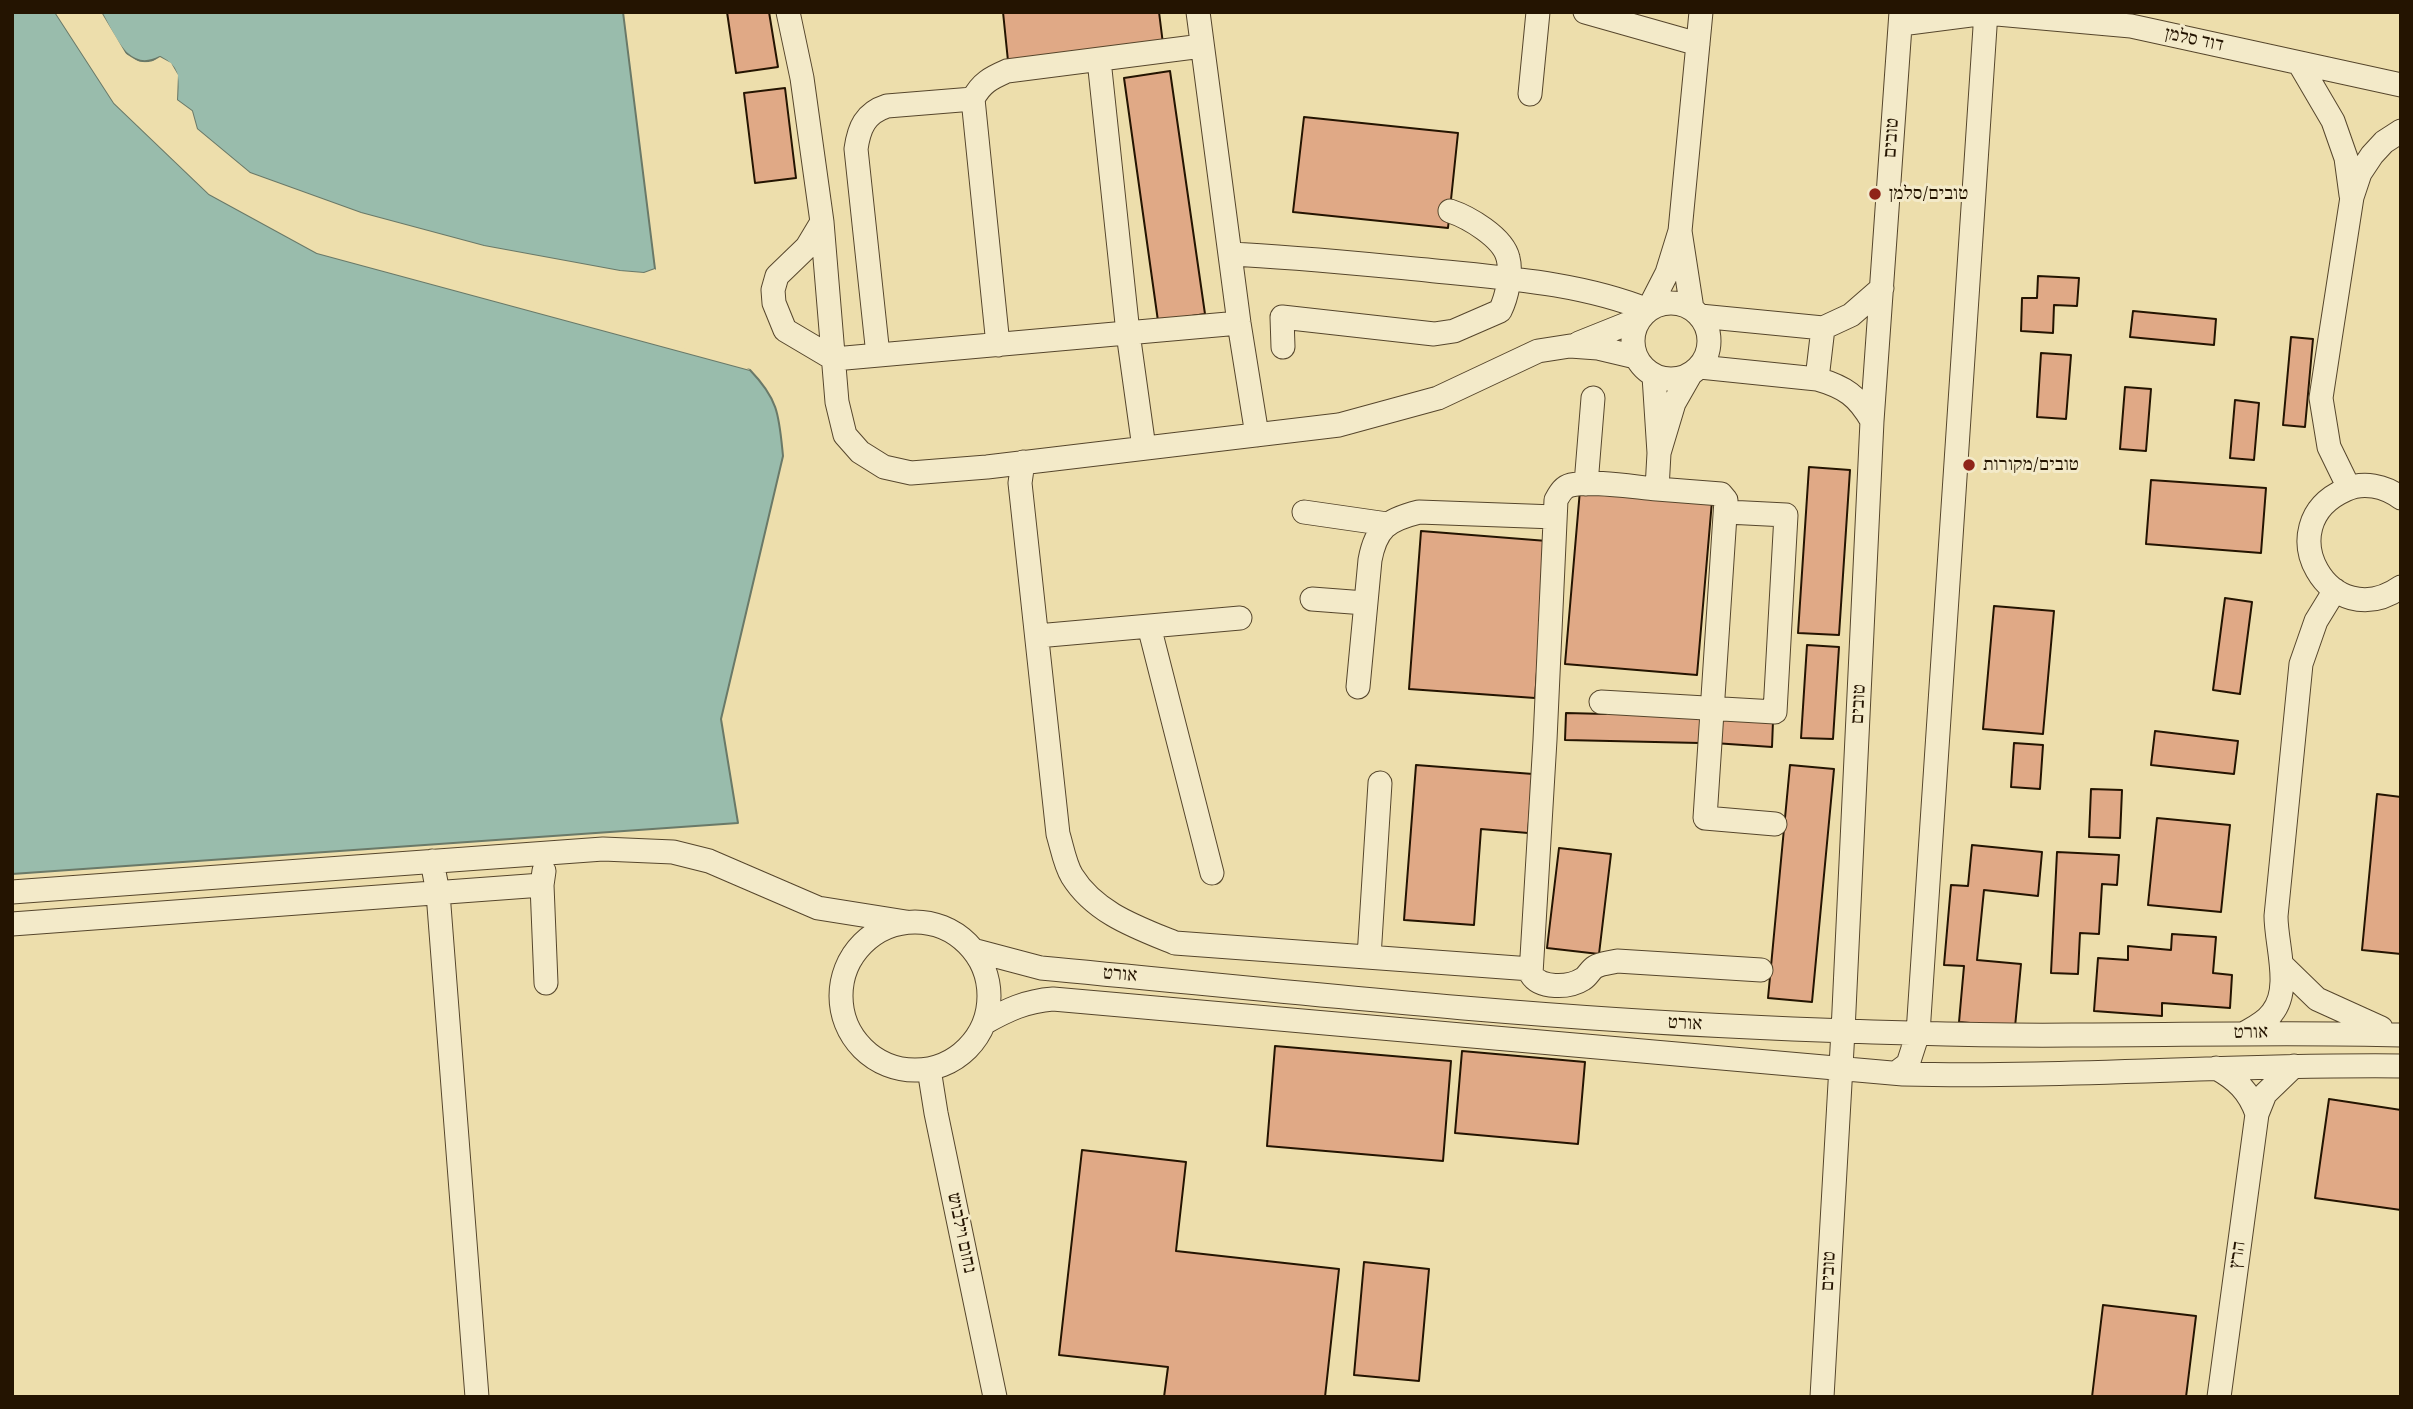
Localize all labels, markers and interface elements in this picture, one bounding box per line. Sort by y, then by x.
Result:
street label: דוד סלמן [2163,23,2225,57]
street label: טובים [1879,117,1905,159]
place label: טובים/סלמן [1889,183,1968,205]
marker: טובים/סלמן [1867,186,1883,202]
place label: טובים/מקורות [1983,454,2079,476]
marker: טובים/מקורות [1961,457,1977,473]
street label: טובים [1847,683,1871,725]
street label: אורט [1102,962,1138,988]
street label: אורט [1667,1012,1703,1036]
street label: אורט [2234,1021,2268,1045]
street label: נחום וילבוש [941,1191,981,1275]
street label: הרץ [2225,1240,2251,1270]
street label: טובים [1817,1250,1841,1292]

